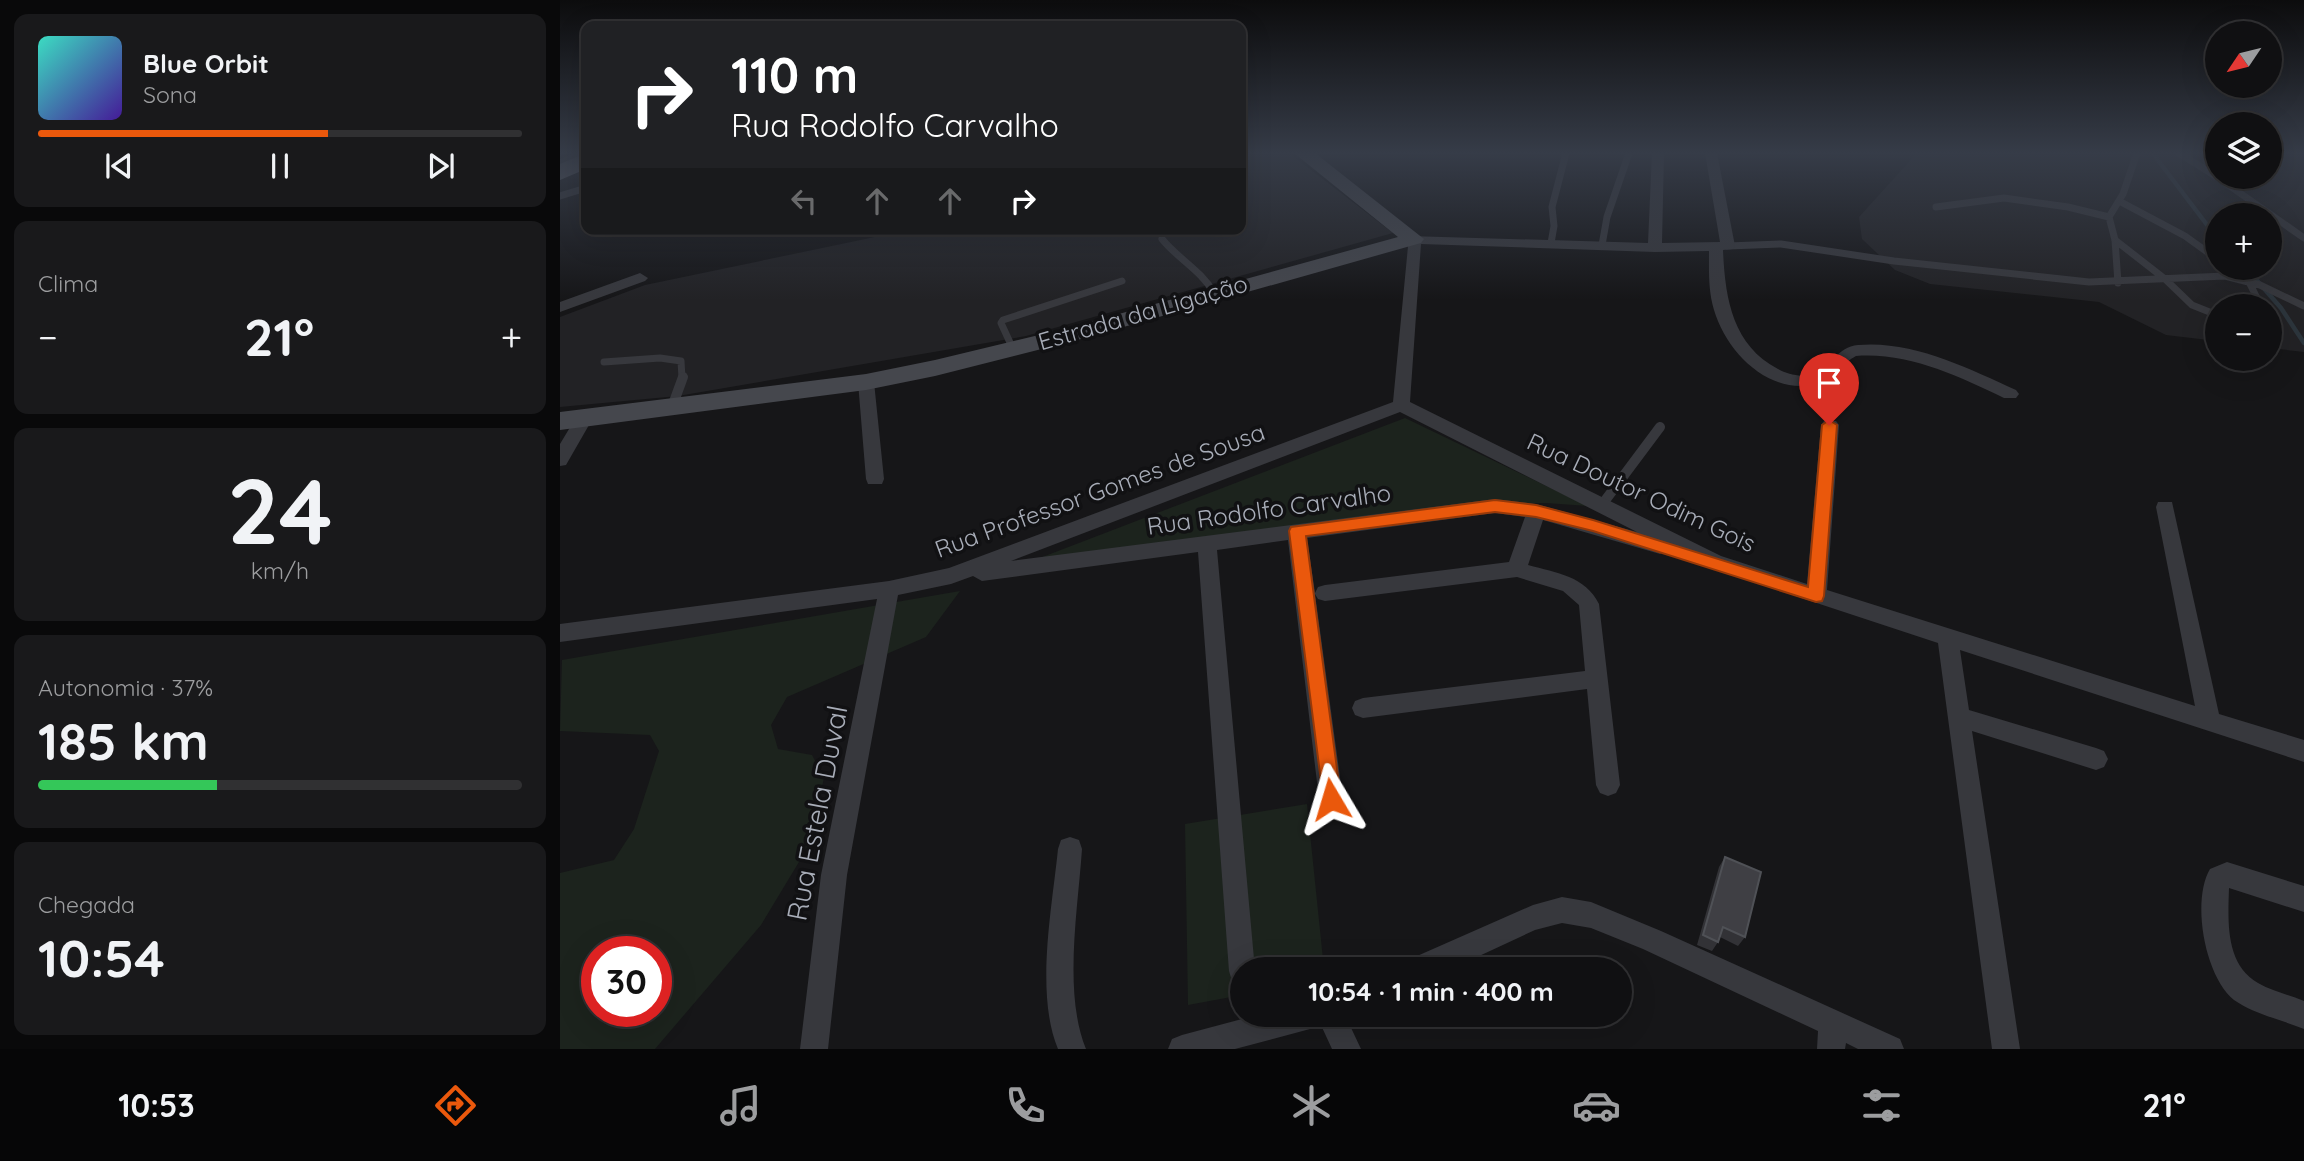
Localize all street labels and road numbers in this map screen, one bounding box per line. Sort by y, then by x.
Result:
street label: Estrada da Ligação [1034,268,1251,356]
street label: Rua Professor Gomes de Sousa [931,416,1269,564]
street label: Rua Doutor Odim Gois [1522,426,1760,558]
street label: Rua Rodolfo Carvalho [1145,477,1393,541]
street label: Rua Estela Duval [778,702,855,923]

